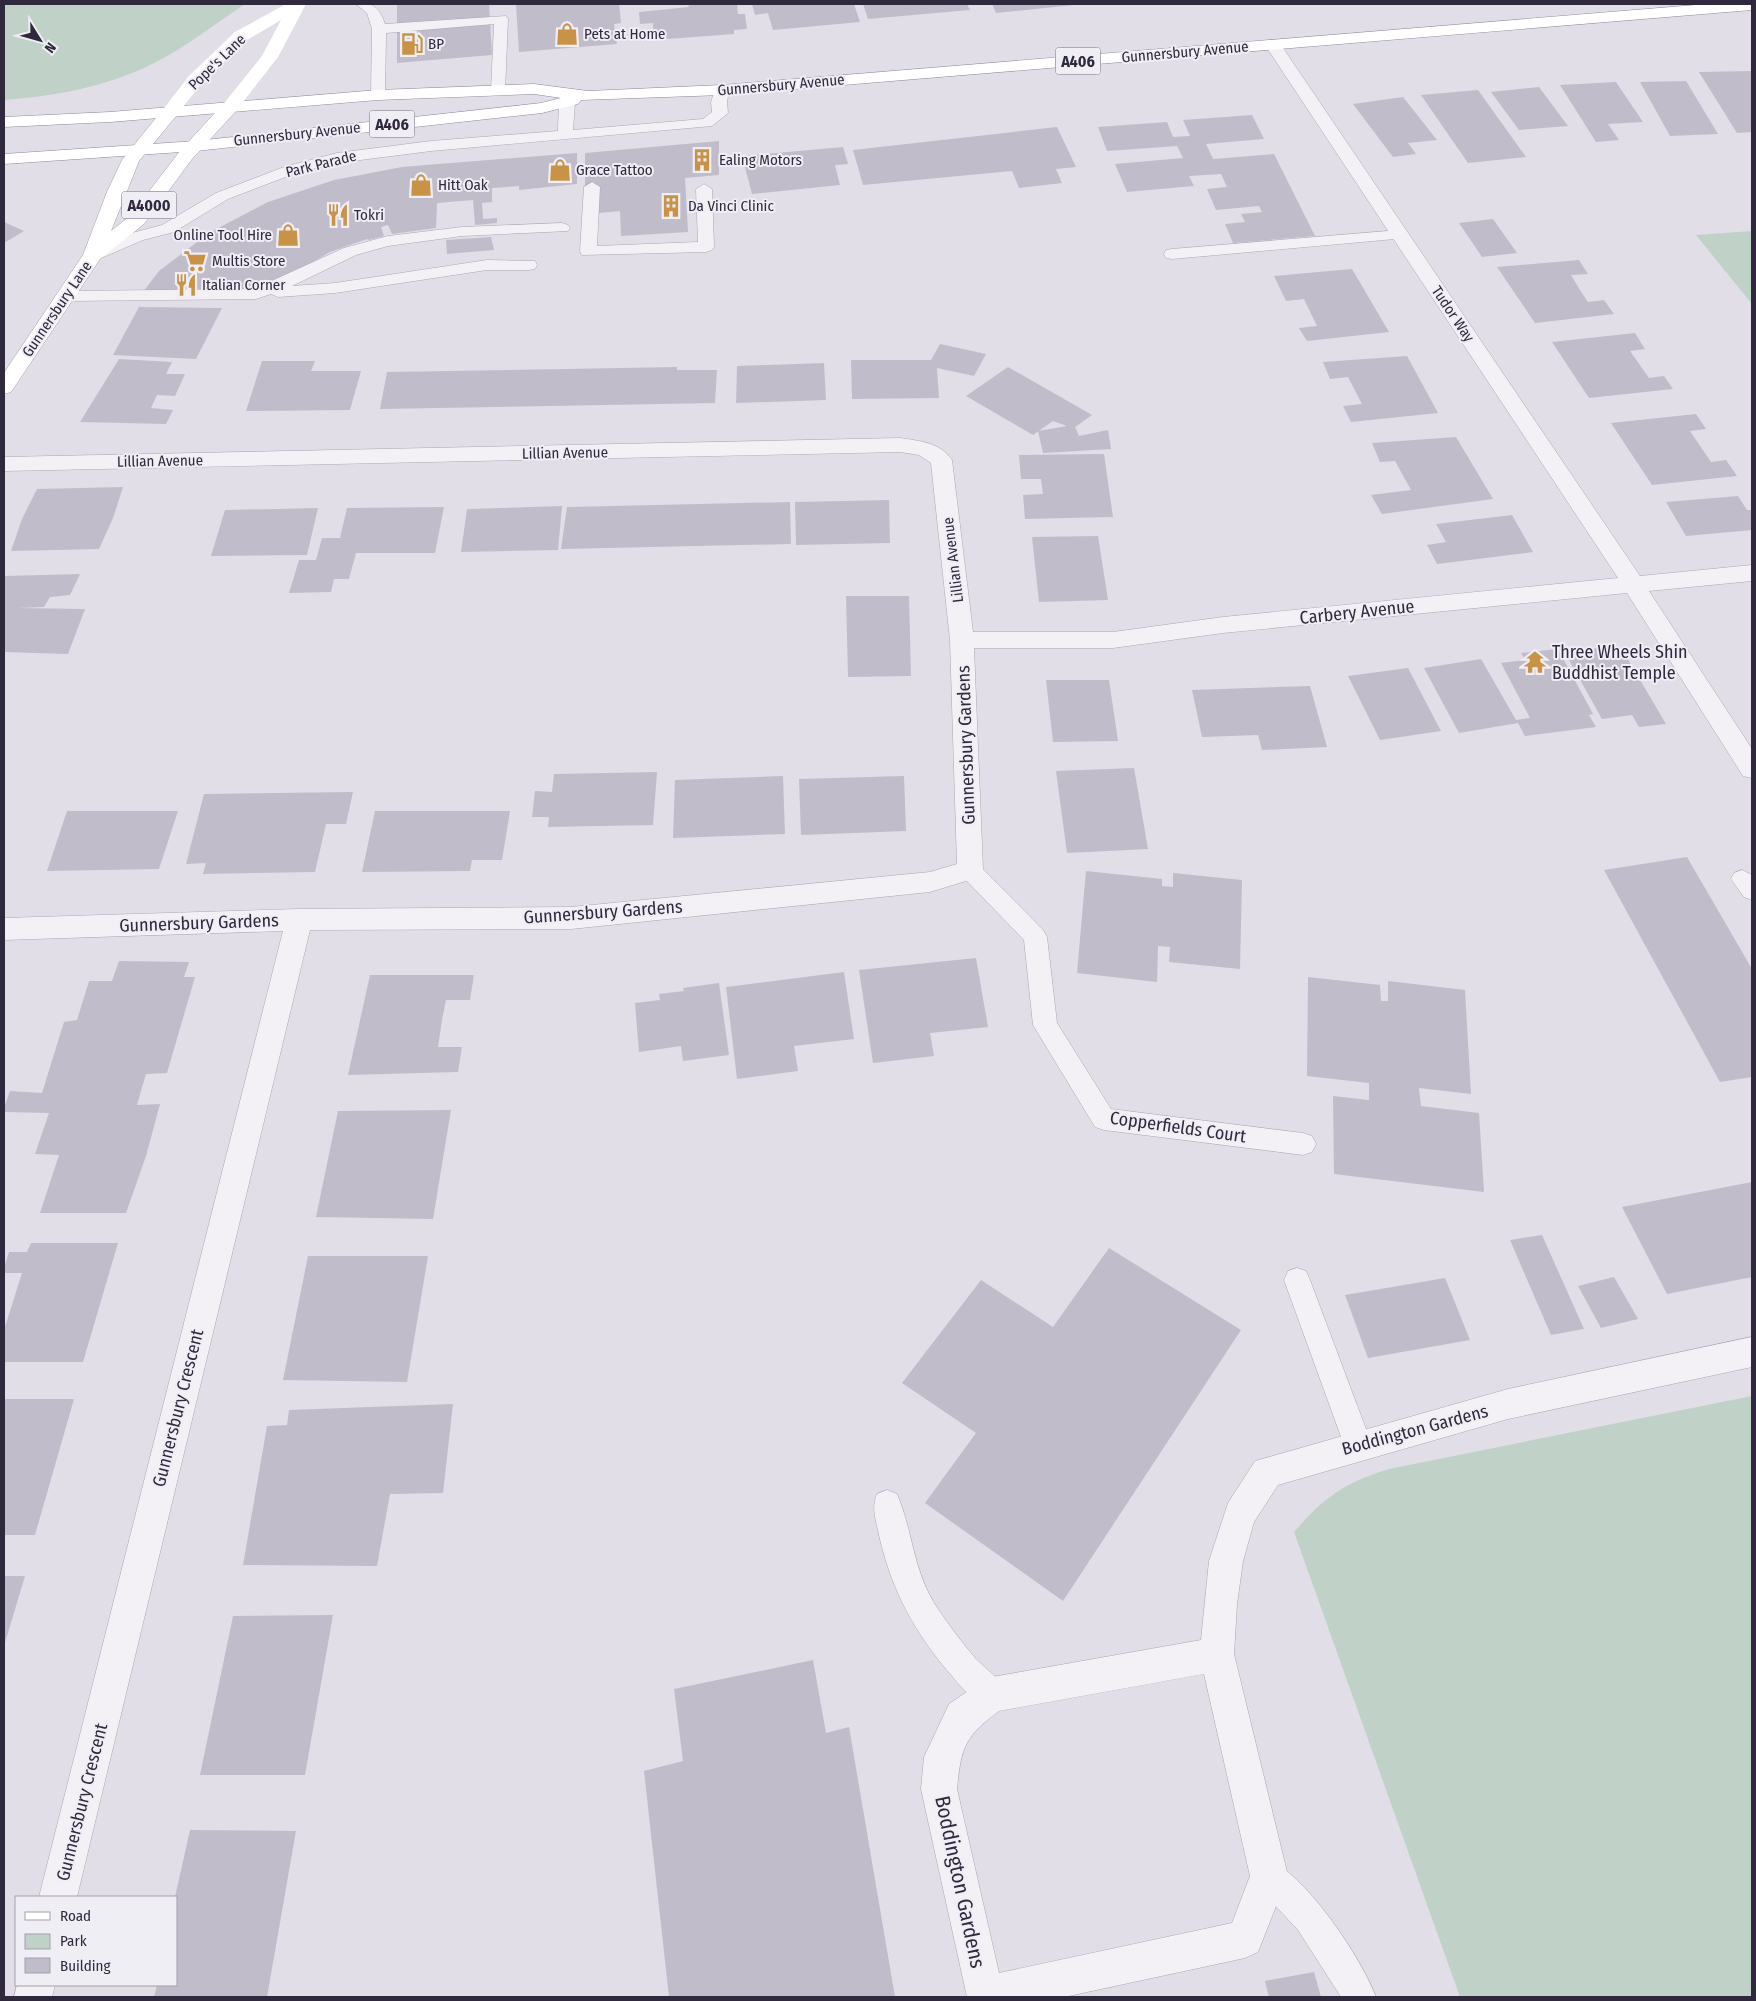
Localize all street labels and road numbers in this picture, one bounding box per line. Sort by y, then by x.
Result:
street label: Pope's Lane [185,30,249,94]
street label: Gunnersbury Avenue [1121,37,1249,67]
road number: A406 [1056,48,1100,74]
street label: Gunnersbury Avenue [717,70,845,100]
road number: A406 [370,110,414,138]
street label: Gunnersbury Avenue [233,118,361,150]
street label: Park Parade [284,147,358,181]
road number: A4000 [122,192,176,218]
street label: Gunnersbury Lane [18,258,96,360]
street label: Tudor Way [1428,283,1478,346]
street label: Lillian Avenue [522,443,608,463]
street label: Lillian Avenue [117,451,203,471]
street label: Lillian Avenue [939,516,967,604]
street label: Carbery Avenue [1299,595,1416,629]
street label: Gunnersbury Gardens [952,665,980,825]
street label: Gunnersbury Gardens [523,895,684,929]
street label: Gunnersbury Gardens [119,909,279,937]
street label: Copperfields Court [1109,1107,1247,1147]
street label: Gunnersbury Crescent [148,1327,208,1489]
street label: Boddington Gardens [1339,1400,1491,1460]
street label: Gunnersbury Crescent [52,1721,112,1883]
street label: Boddington Gardens [929,1793,991,1971]

